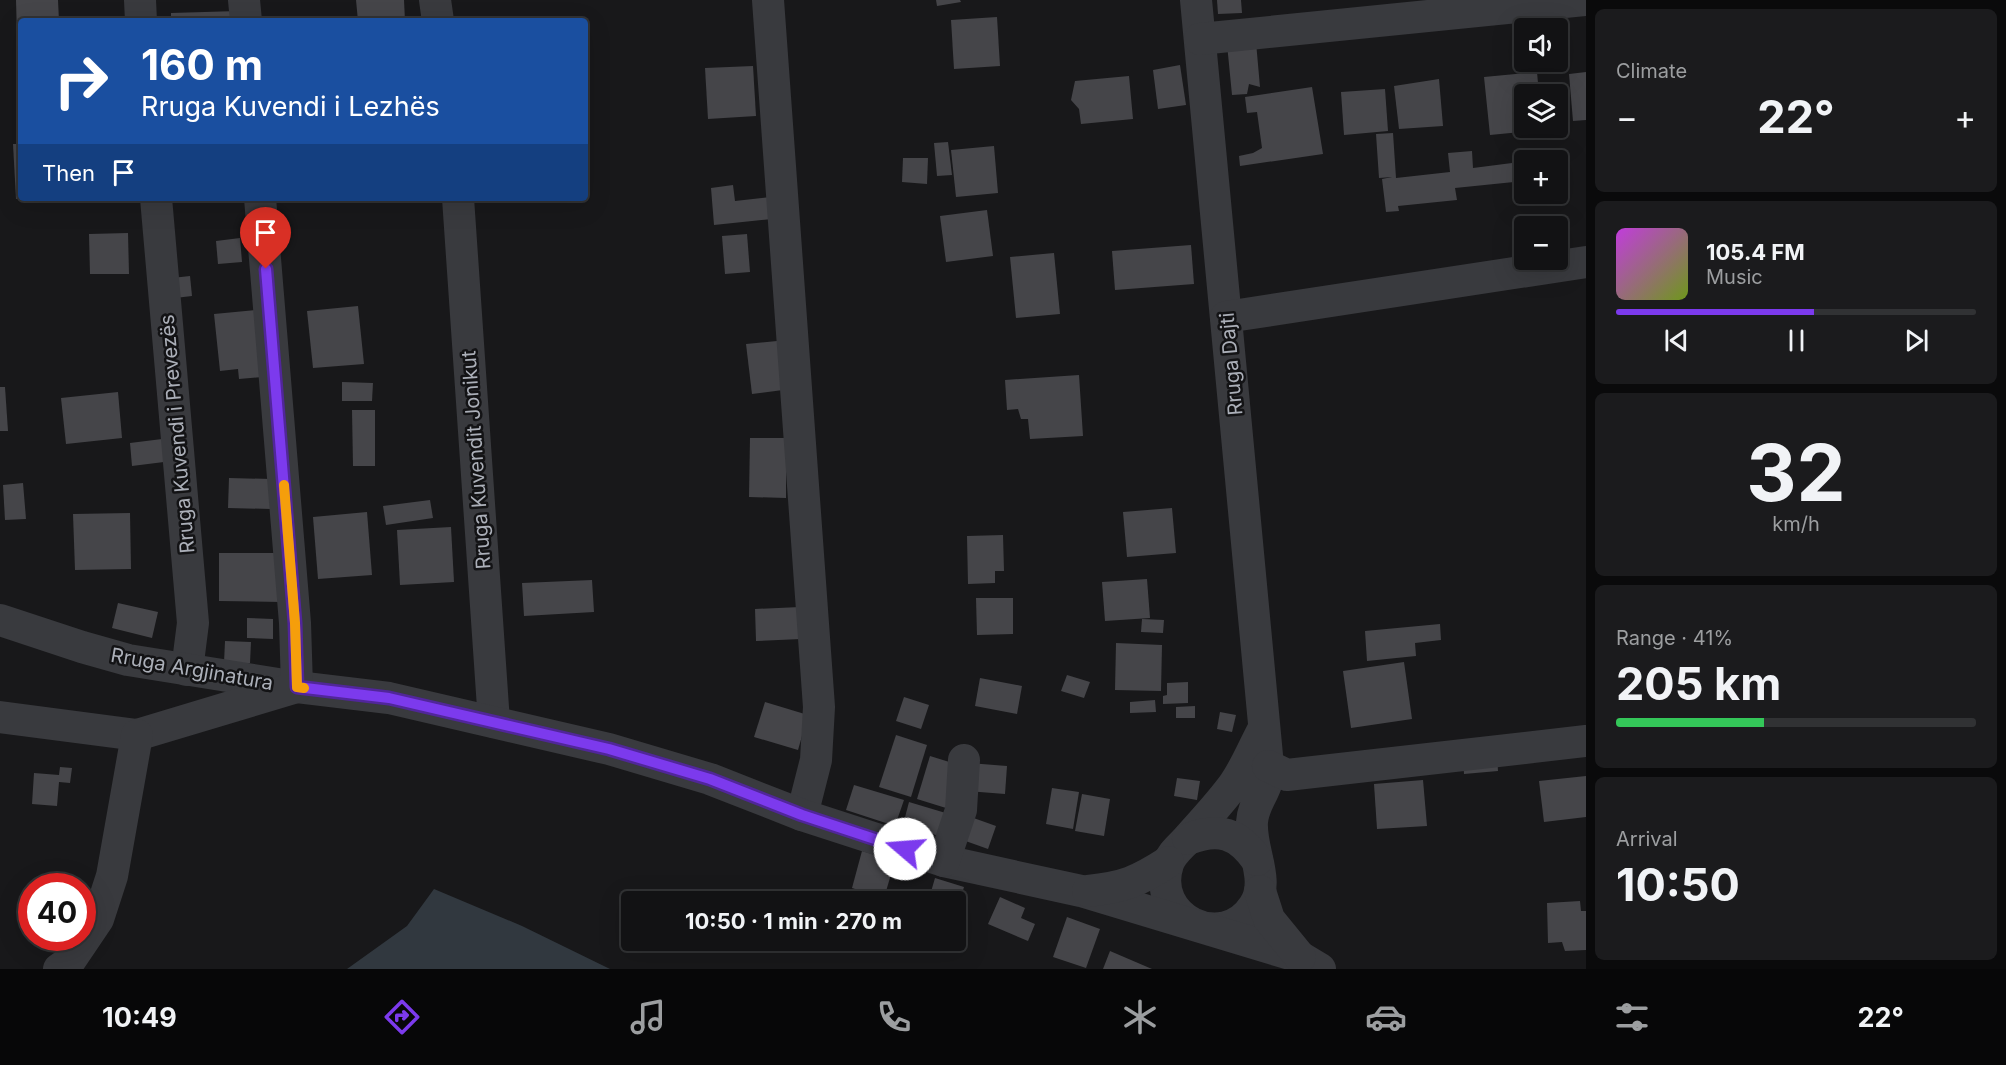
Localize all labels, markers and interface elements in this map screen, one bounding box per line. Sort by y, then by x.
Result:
map controls [1514,18,1568,270]
button: sound [1514,18,1568,72]
text: 160 m [141,39,263,90]
icon: right [42,42,120,120]
text: Climate [1616,59,1687,83]
button: layers [1514,84,1568,138]
text: 22° [1757,89,1835,144]
text: Rruga Kuvendi i Lezhës [141,90,440,123]
text: − [1616,97,1638,137]
text: + [1954,97,1976,137]
button: + [1514,150,1568,204]
icon: arrive [107,156,140,189]
text: Then [42,160,95,186]
pin [240,207,291,269]
icon: arrive [249,216,282,249]
button: − [1514,216,1568,270]
text: 105.4 FM [1706,239,1805,265]
text: Music [1706,265,1763,289]
street label: Rruga Dajti [1215,312,1247,416]
street label: Rruga Kuvendi i Prevezës [155,313,199,555]
icon: previous [1660,324,1693,357]
icon: pause [1780,324,1813,357]
icon: next [1900,324,1933,357]
street label: Rruga Kuvendit Jonikut [456,350,496,570]
text: 32 [1746,425,1846,520]
text: km/h [1772,512,1820,536]
text: Range · 41% [1616,626,1733,650]
street label: Rruga Argjinatura [109,643,275,695]
text: 205 km [1616,656,1781,711]
position arrow [873,817,937,881]
text: Arrival [1616,827,1678,851]
text: 10:50 [1616,857,1740,912]
speed limit sign: 40 [18,873,96,951]
text: 10:50 · 1 min · 270 m [685,908,902,934]
icon: directions [381,996,423,1038]
icon: music [627,996,669,1038]
icon: phone [873,996,915,1038]
icon: climate [1119,996,1161,1038]
icon: car [1365,996,1407,1038]
icon: filters [1611,996,1653,1038]
text: 10:49 [102,1001,177,1034]
text: 22° [1857,1001,1904,1034]

